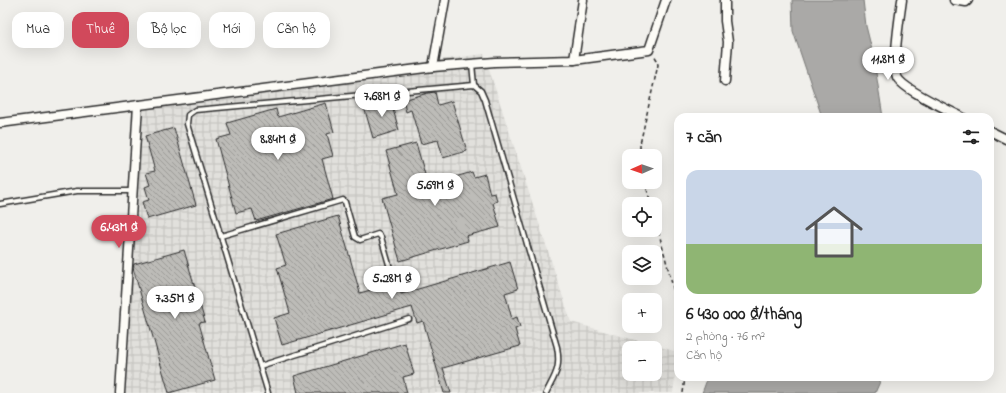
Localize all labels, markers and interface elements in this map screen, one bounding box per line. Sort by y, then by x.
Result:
chip: Mua [12,12,64,48]
chip: Thuê [72,12,129,48]
chip: Bộ lọc [137,12,201,48]
chip: Mới [209,12,255,48]
chip: Căn hộ [263,12,330,48]
pin: 11.8M ₫ [851,47,925,81]
text: 11.8M ₫ [871,50,905,69]
pin: 7.68M ₫ [345,84,419,118]
text: 7.68M ₫ [364,87,400,106]
text: 7 căn [686,125,722,150]
icon: filters [960,126,982,148]
pin: 8.84M ₫ [241,127,315,161]
text: 8.84M ₫ [260,130,296,149]
north arrow [622,149,662,189]
map controls [622,149,662,381]
pin: 5.69M ₫ [398,173,472,207]
text: 5.69M ₫ [416,176,454,195]
icon: home [798,196,870,268]
button: locate [622,197,662,237]
pin: 6.43M ₫ [82,215,156,249]
text: 6.43M ₫ [100,218,138,237]
button: layers [622,245,662,285]
pin: 5.28M ₫ [355,266,429,300]
text: 5.28M ₫ [372,269,412,288]
pin: 7.35M ₫ [138,286,212,320]
text: 7.35M ₫ [156,289,194,308]
button: + [622,293,662,333]
text: 6 430 000 ₫/tháng [686,302,802,327]
text: 2 phòng · 76 m² [686,327,765,346]
button: − [622,341,662,381]
text: Căn hộ [686,346,722,365]

